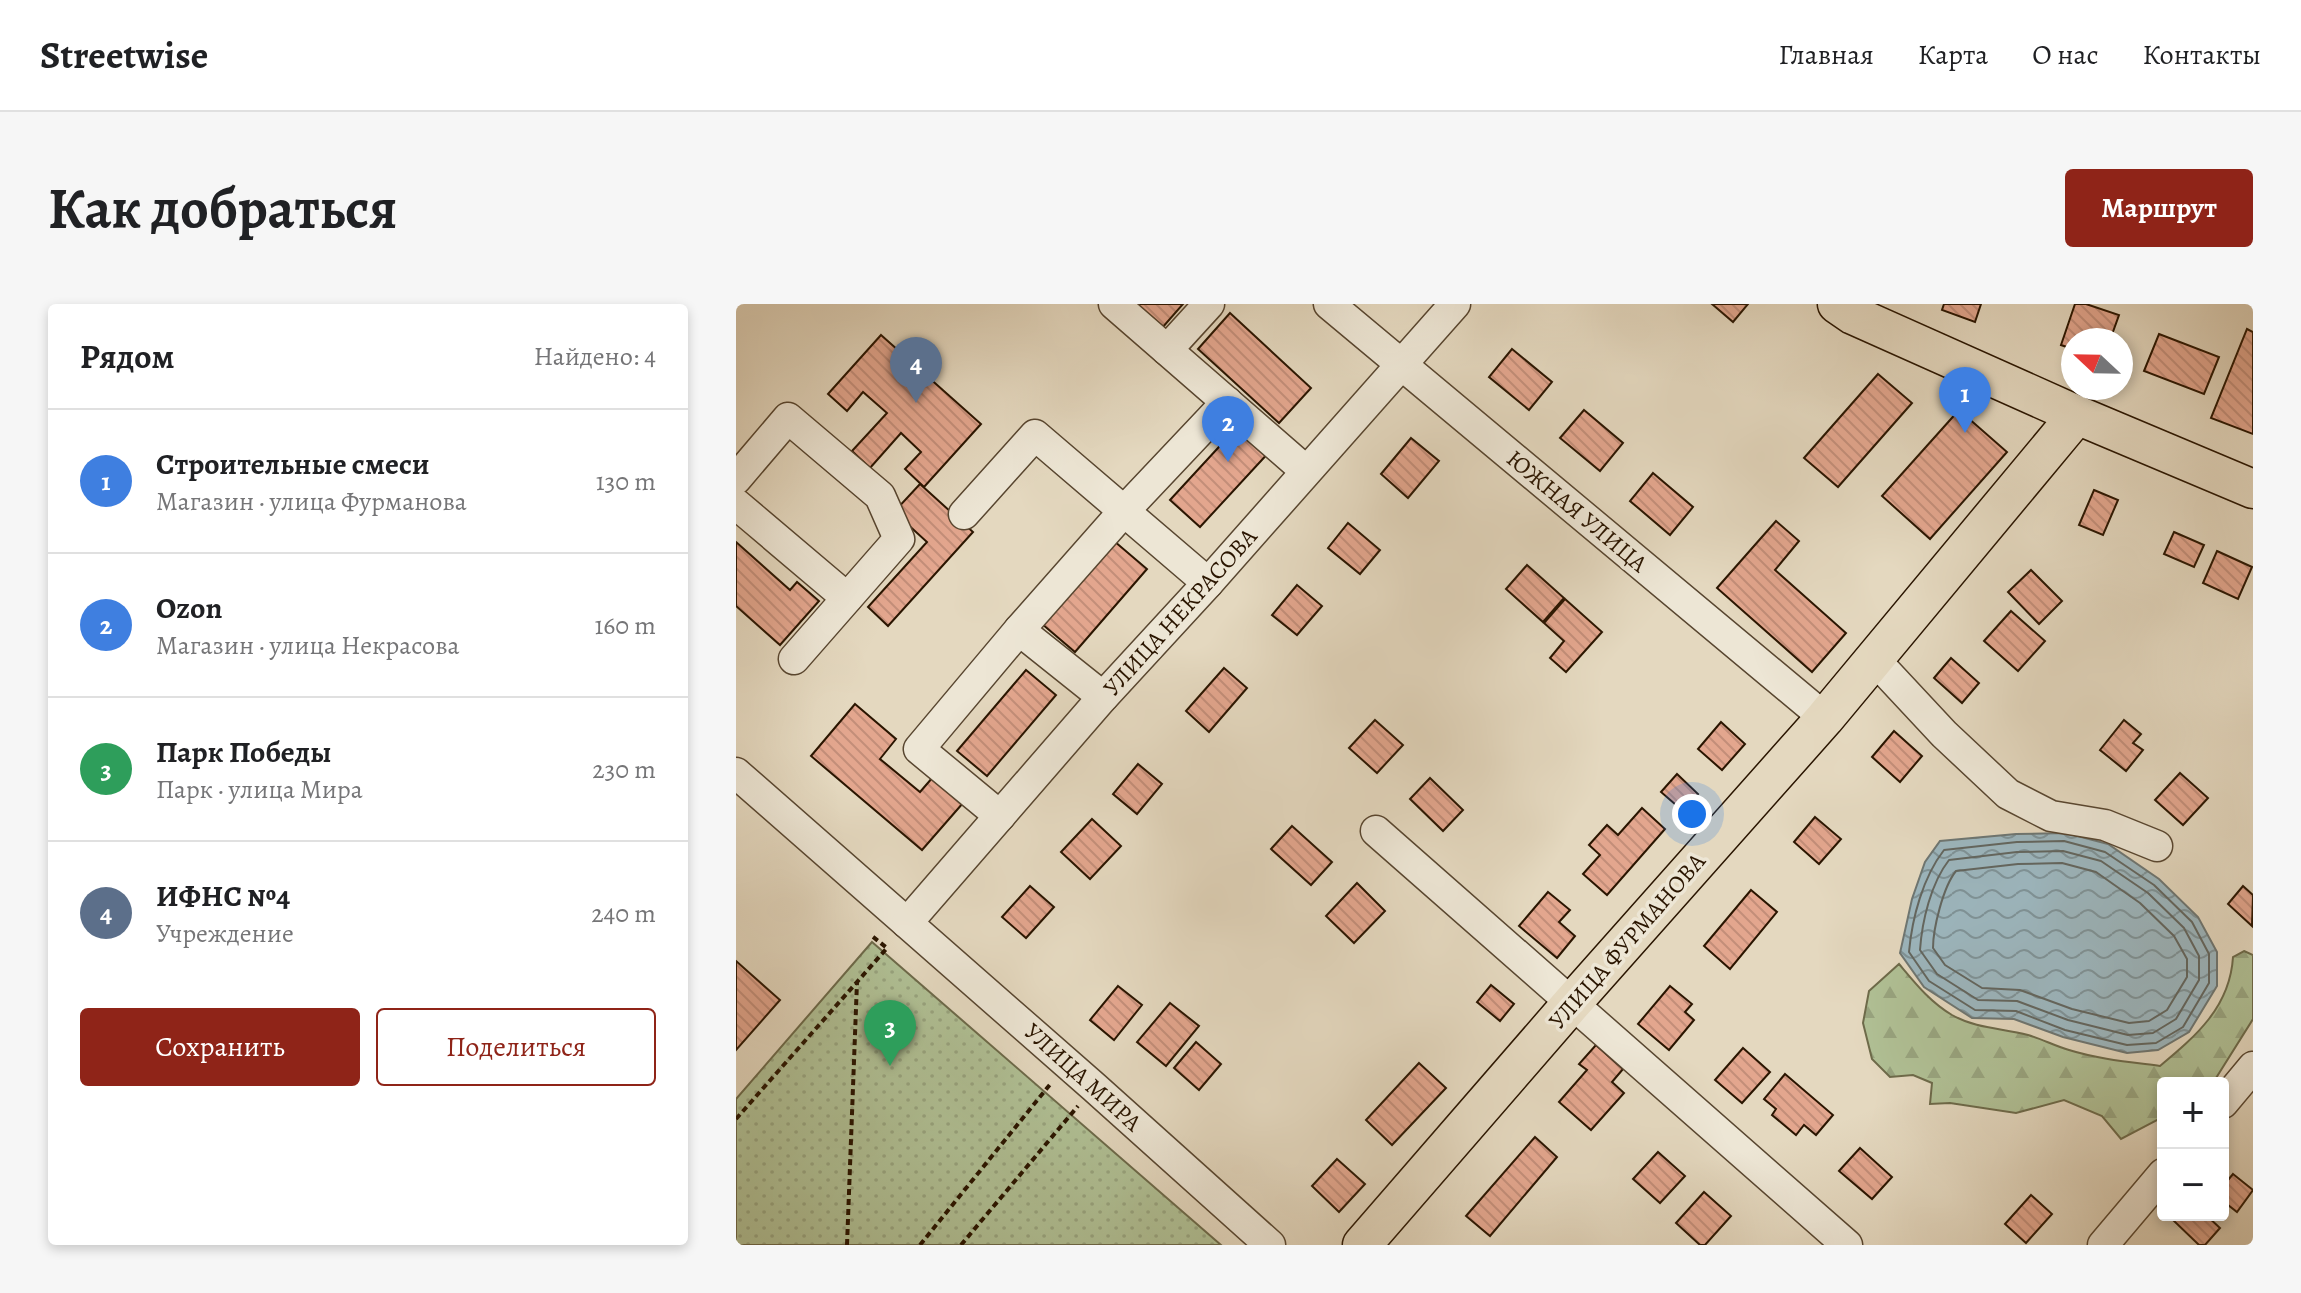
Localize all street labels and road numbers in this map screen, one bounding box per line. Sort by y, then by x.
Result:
street label: ЮЖНАЯ УЛИЦА [1500,443,1655,580]
street label: УЛИЦА НЕКРАСОВА [1096,520,1265,703]
street label: УЛИЦА ФУРМАНОВА [1542,845,1713,1036]
street label: УЛИЦА МИРА [1017,1016,1149,1139]

